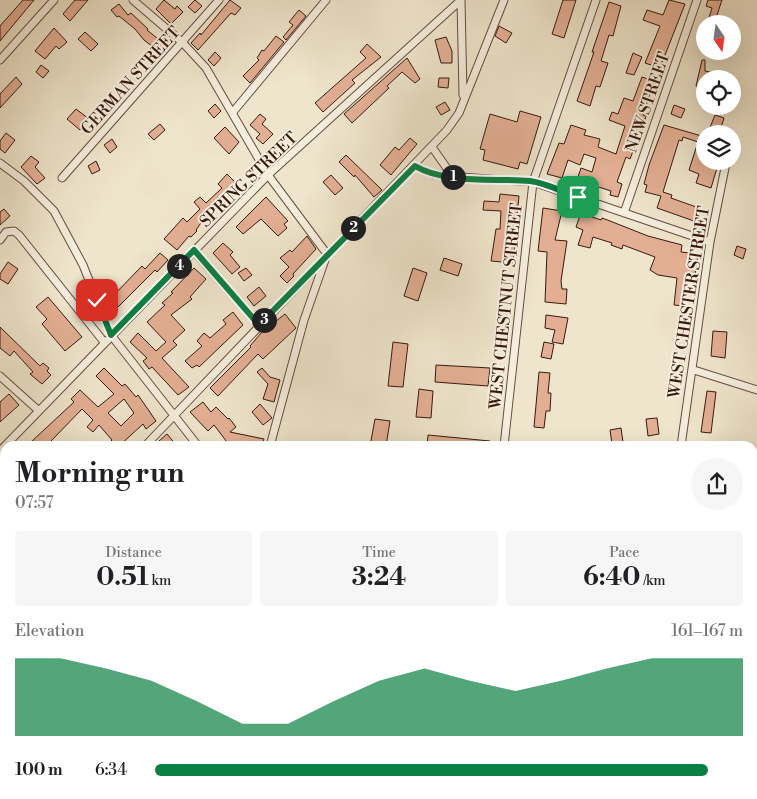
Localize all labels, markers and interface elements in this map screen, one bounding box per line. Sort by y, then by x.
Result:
north arrow [696,15,741,60]
map controls [696,15,741,170]
street label: GERMAN STREET [77,22,185,139]
street label: NEW STREET [621,49,674,155]
button: locate [696,70,741,115]
button: layers [696,125,741,170]
street label: SPRING STREET [196,128,302,232]
pin: 1 [440,164,466,190]
text: 1 [450,168,457,186]
pin [557,176,599,218]
icon: arrive [564,183,592,211]
street label: WEST CHESTNUT STREET [485,202,527,411]
street label: WEST CHESTER STREET [664,204,714,401]
pin: 2 [340,216,366,240]
text: 2 [349,219,358,237]
pin: 4 [166,254,192,278]
text: 4 [175,257,184,275]
pin [76,279,118,321]
icon: check [83,286,111,314]
pin: 3 [252,308,276,332]
text: 3 [260,311,269,329]
text: Morning run [15,456,184,491]
button: share [691,458,743,510]
text: 07:57 [15,493,54,513]
text: Distance [105,544,162,562]
text: Time [362,544,396,562]
text: Pace [609,544,639,562]
text: 0.51 [96,562,149,593]
text: 3:24 [352,562,406,593]
text: 6:40 [583,562,641,593]
text: km [149,572,171,590]
text: /km [641,572,666,590]
text: Elevation [15,621,84,641]
text: 161–167 m [671,621,743,641]
text: 100 m [15,760,63,780]
text: 6:34 [95,760,127,780]

